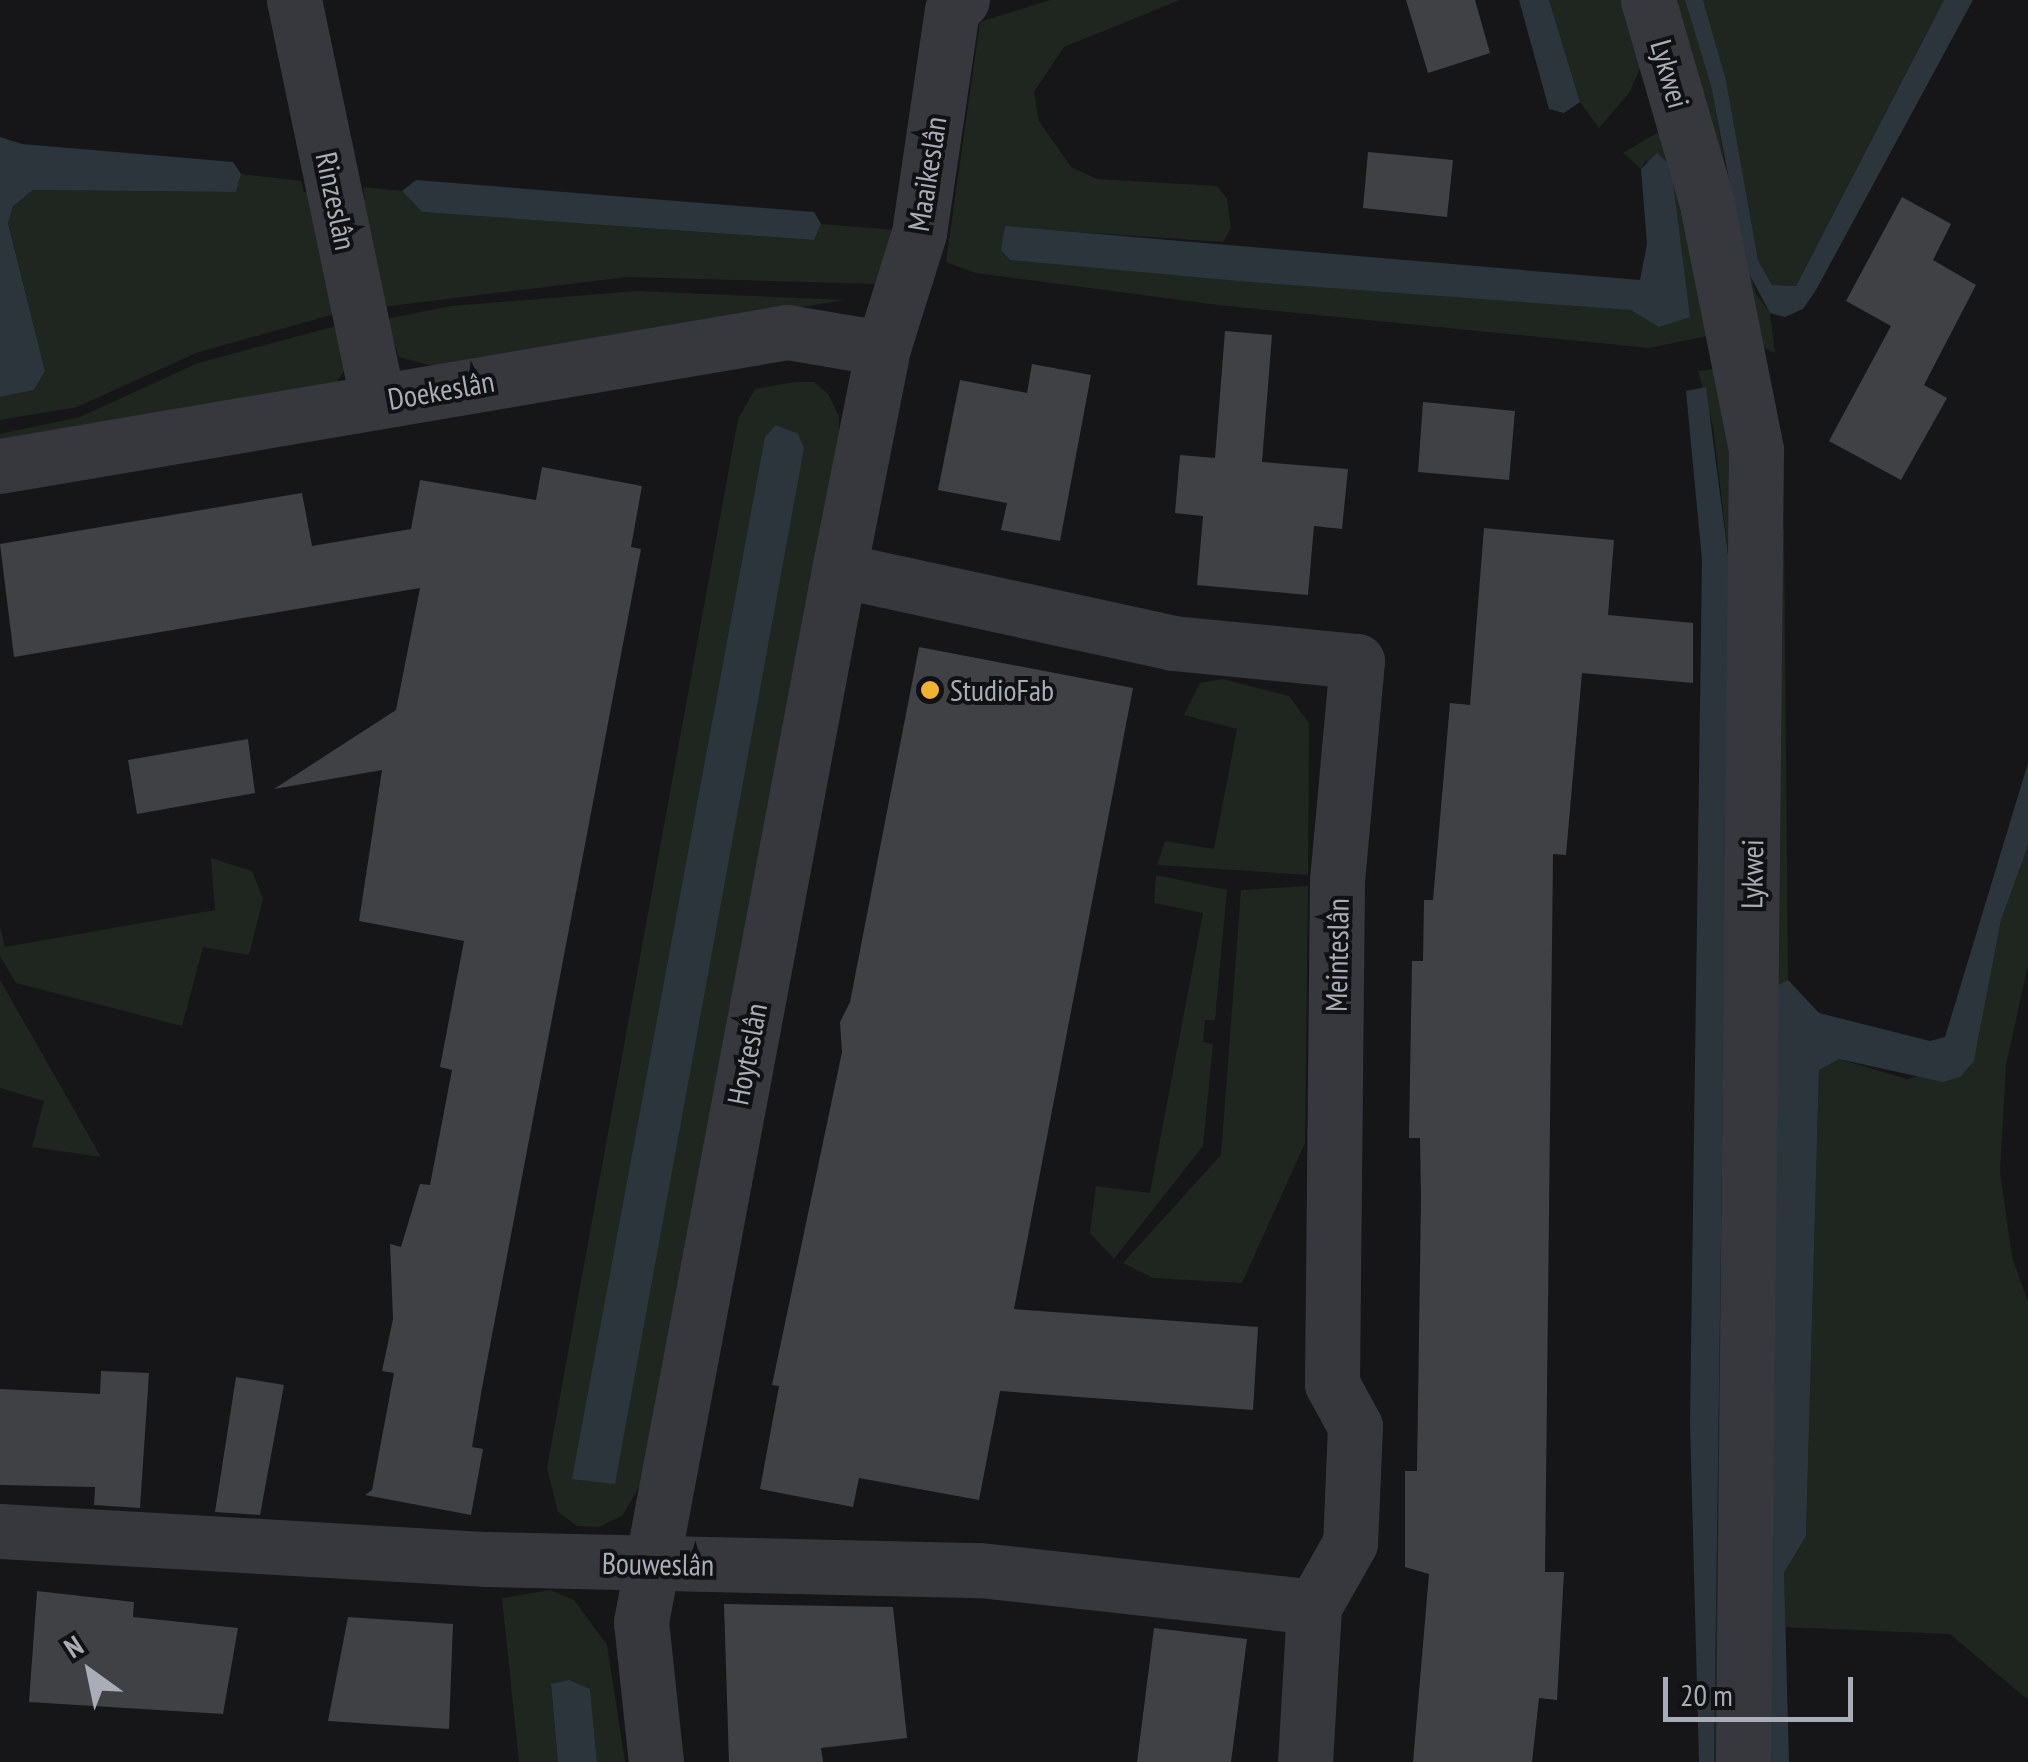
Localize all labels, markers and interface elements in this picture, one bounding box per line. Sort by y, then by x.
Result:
street label: Lykwei [1643,36,1697,112]
street label: Maaikeslân [900,114,954,234]
street label: Rinzeslân [308,149,364,253]
street label: Doekeslân [385,363,497,417]
place label: StudioFab [950,672,1054,708]
marker: StudioFab [919,679,941,701]
street label: Lykwei [1733,839,1771,909]
street label: Meinteslân [1318,898,1356,1012]
street label: Hoyteslân [720,1000,774,1108]
street label: Bouweslân [602,1545,714,1583]
north arrow [40,1622,140,1722]
text: N [57,1627,90,1666]
scale bar [1668,1657,1858,1719]
text: 20 m [1680,1675,1733,1714]

